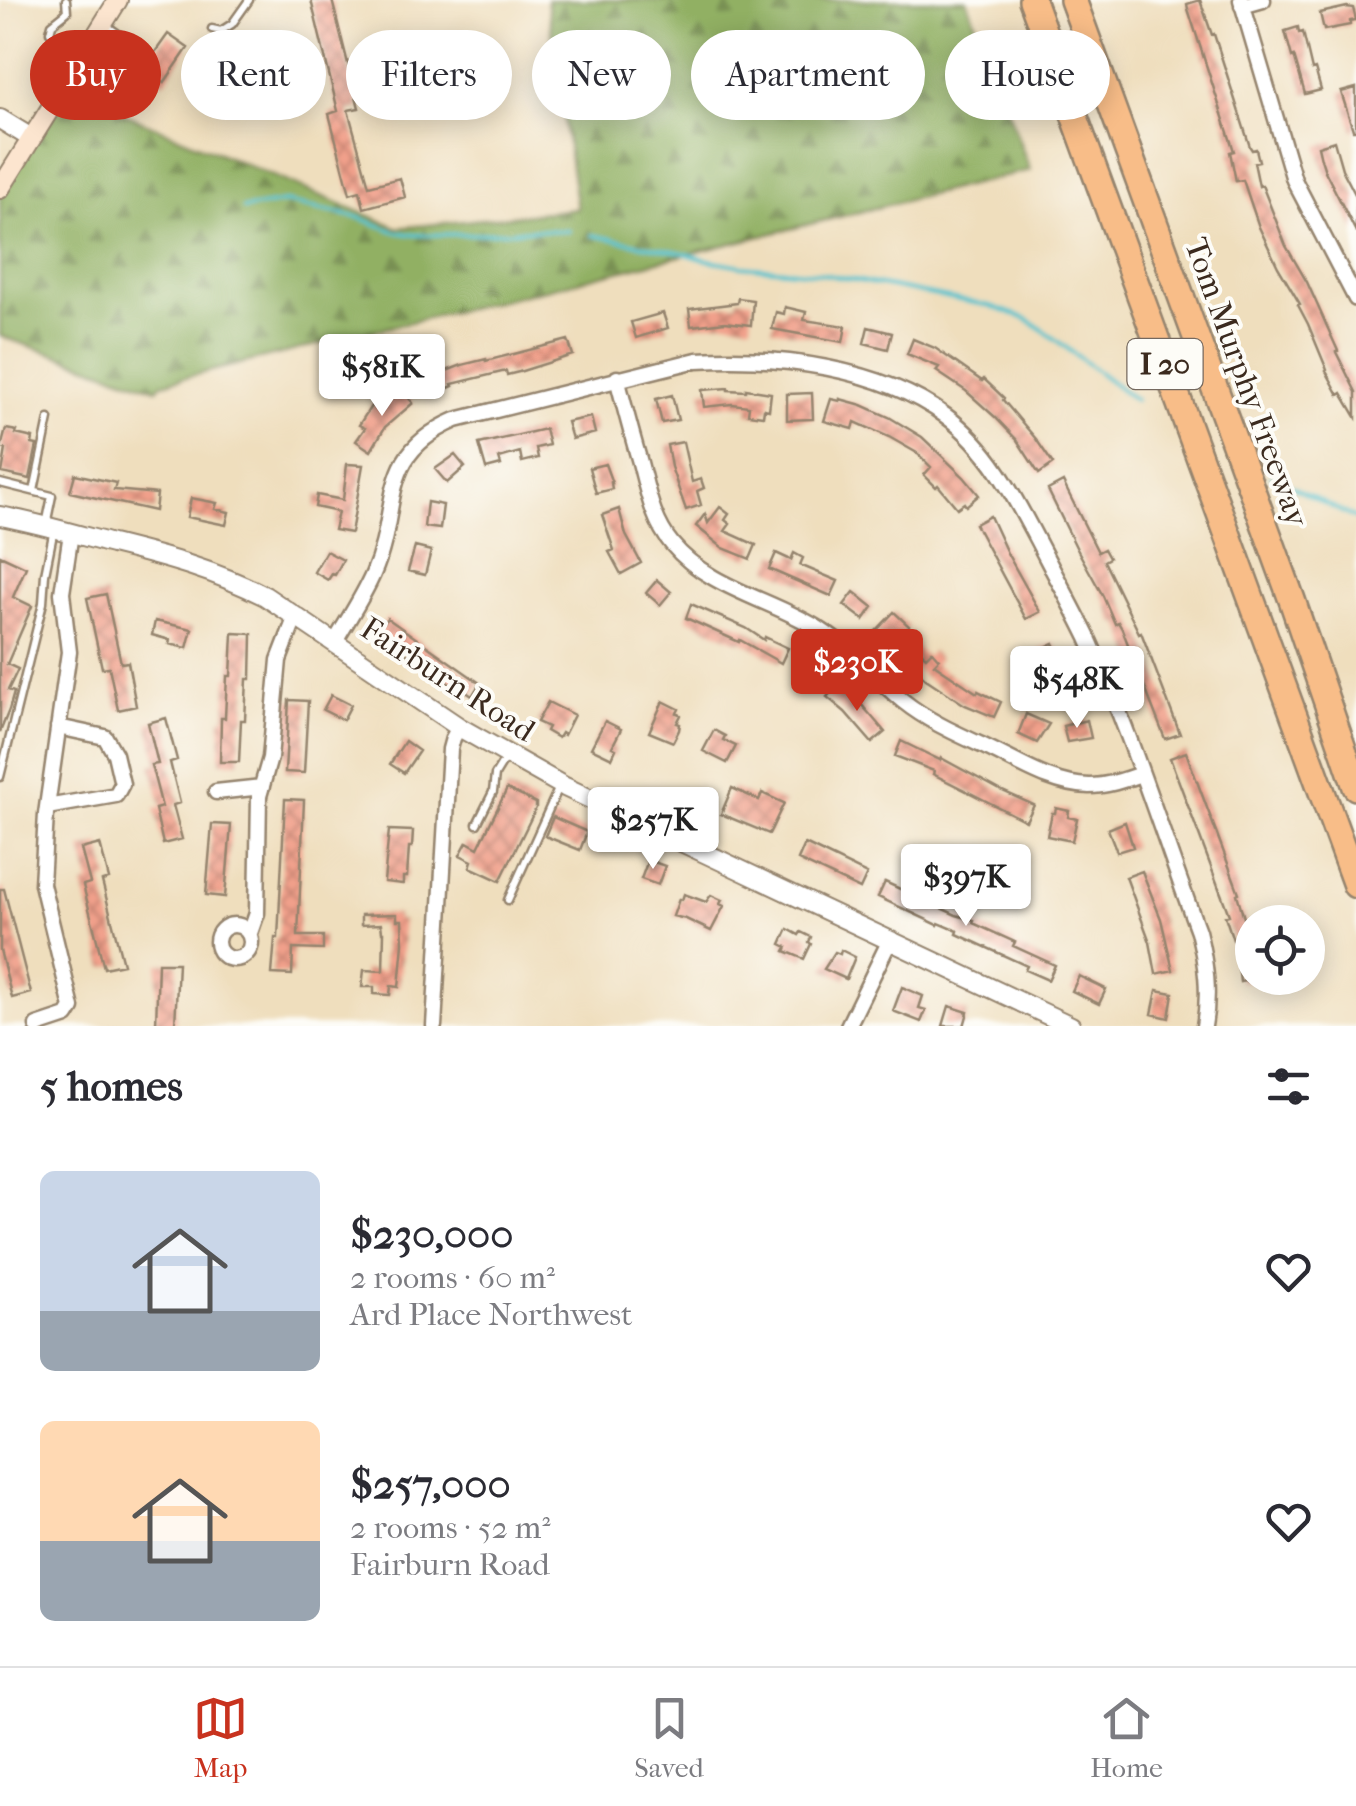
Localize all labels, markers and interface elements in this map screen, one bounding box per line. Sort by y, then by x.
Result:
chip: Buy [30,30,161,120]
chip: Rent [181,30,326,120]
chip: Filters [346,30,512,120]
chip: New [532,30,671,120]
chip: Apartment [691,30,925,120]
chip: House [945,30,1110,120]
street label: Tom Murphy Freeway [1177,233,1316,532]
pin: $581K [312,334,452,419]
road number: I 20 [1128,339,1202,389]
text: $581K [341,348,423,385]
street label: Fairburn Road [354,610,542,750]
pin: $230K [787,629,927,714]
text: $230K [813,643,901,680]
pin: $548K [1007,646,1147,731]
text: $548K [1032,660,1122,697]
pin: $257K [583,787,723,872]
text: $257K [610,801,696,838]
pin: $397K [896,844,1036,929]
text: $397K [923,858,1009,895]
map controls [1235,905,1325,995]
button: locate [1235,905,1325,995]
icon: filters [1261,1059,1316,1114]
text: 5 homes [40,1062,183,1111]
text: $230,000 [350,1210,513,1259]
icon: home [120,1211,240,1331]
icon: heart [1261,1244,1316,1299]
text: 2 rooms · 60 m² [350,1259,555,1296]
text: Ard Place Northwest [350,1296,632,1333]
text: $257,000 [350,1460,511,1509]
icon: home [120,1461,240,1581]
icon: heart [1261,1494,1316,1549]
text: 2 rooms · 52 m² [350,1509,550,1546]
text: Fairburn Road [350,1546,550,1583]
tab: Map [193,1691,248,1784]
tab: Saved [634,1691,704,1784]
tab: Home [1090,1691,1163,1784]

